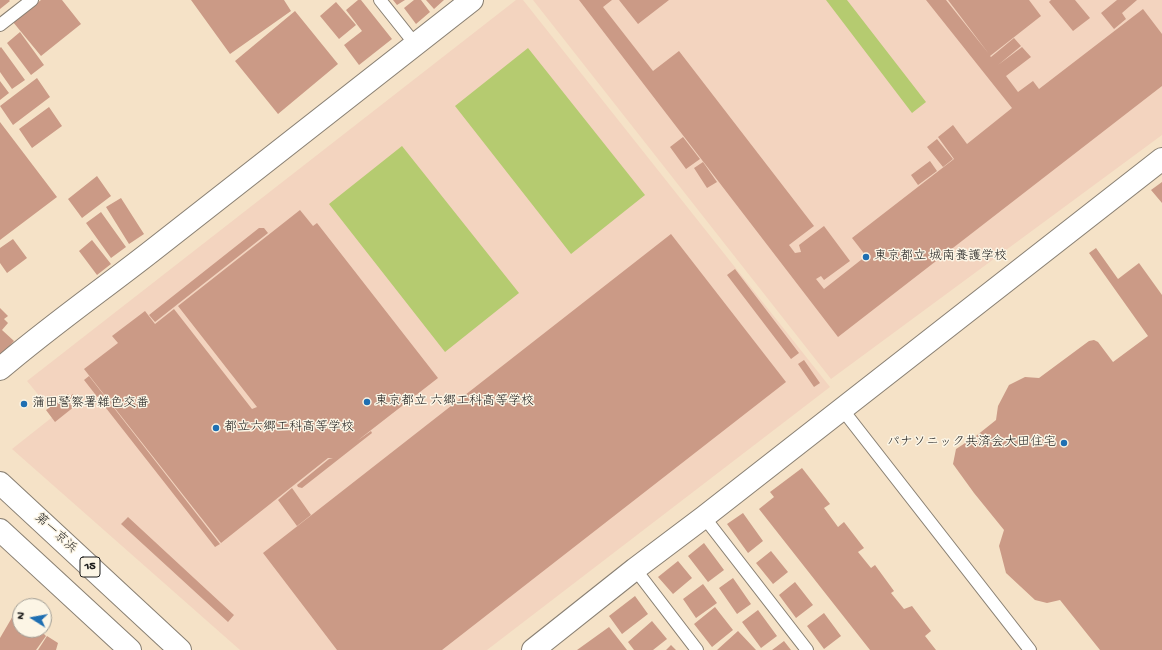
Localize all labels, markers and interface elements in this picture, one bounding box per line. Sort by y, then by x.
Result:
place label: 東京都立 城南養護学校 [874,249,1007,265]
marker: 東京都立 城南養護学校 [861,252,871,262]
place label: 東京都立 六郷工科高等学校 [375,394,534,410]
place label: 蒲田警察署雑色交番 [32,396,149,412]
marker: 東京都立 六郷工科高等学校 [362,397,372,407]
marker: 蒲田警察署雑色交番 [19,399,29,409]
place label: 都立六郷工科高等学校 [224,420,354,436]
marker: 都立六郷工科高等学校 [211,423,221,433]
place label: パナソニック共済会大田住宅 [887,435,1056,451]
marker: パナソニック共済会大田住宅 [1059,438,1069,448]
street label: 第一京浜 [31,511,79,557]
road number: 15 [80,557,100,577]
north arrow [12,598,52,638]
text: N [15,611,28,621]

